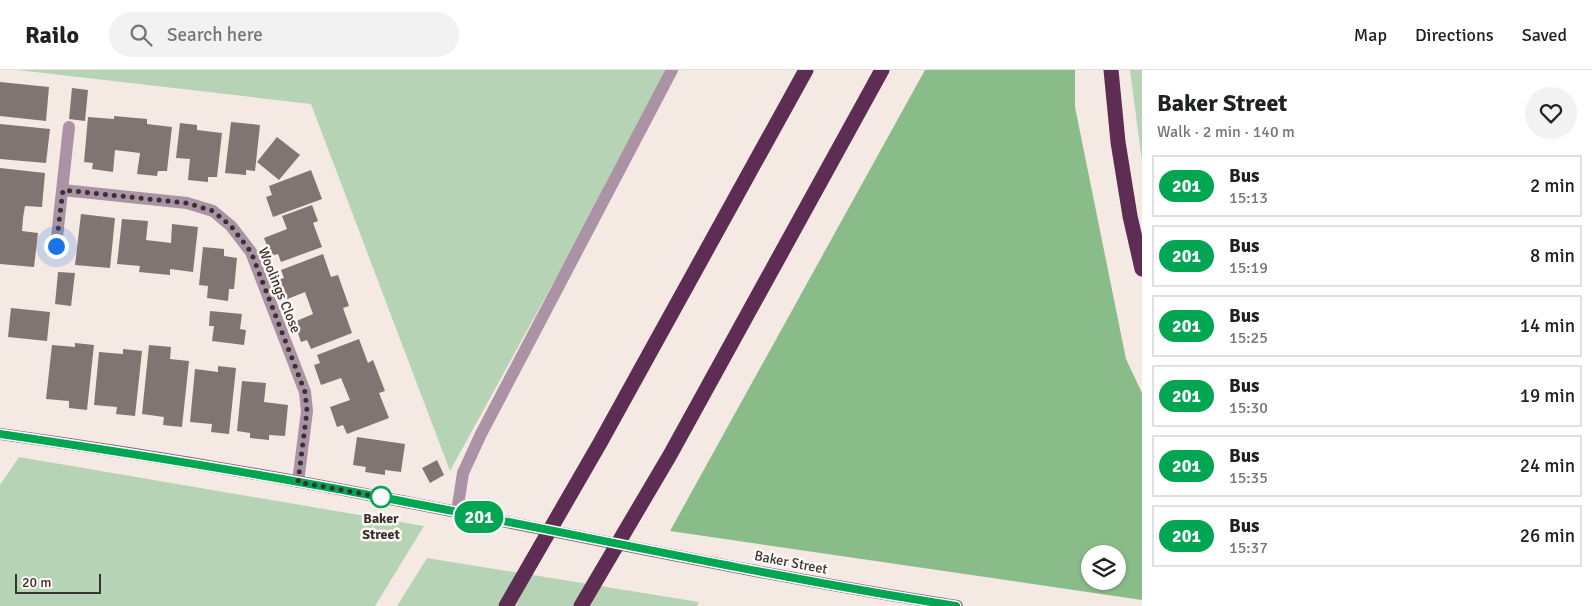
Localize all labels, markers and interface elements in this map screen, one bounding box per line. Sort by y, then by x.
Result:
search box [109,12,459,57]
text: Railo [25,20,79,50]
icon: search [127,21,155,49]
text: Search here [167,23,263,47]
text: Map [1354,24,1387,46]
text: Directions [1415,24,1494,46]
text: Saved [1522,24,1567,46]
button: heart [1525,87,1577,139]
text: Baker Street [1157,88,1287,118]
text: Walk · 2 min · 140 m [1157,122,1295,142]
text: Bus [1229,164,1260,188]
text: 2 min [1530,174,1575,198]
text: 201 [1172,175,1201,197]
text: 15:13 [1229,188,1268,208]
your location [44,234,69,259]
text: Bus [1229,234,1260,258]
text: 8 min [1530,244,1575,268]
street label: Woolings Close [255,245,304,335]
text: 201 [1172,245,1201,267]
text: 15:19 [1229,258,1268,278]
text: Bus [1229,304,1260,328]
text: 14 min [1520,314,1575,338]
text: 201 [1172,315,1201,337]
text: 15:25 [1229,328,1268,348]
text: Bus [1229,374,1260,398]
text: 19 min [1520,384,1575,408]
text: 201 [1172,385,1201,407]
text: 15:30 [1229,398,1268,418]
text: Bus [1229,444,1260,468]
text: 24 min [1520,454,1575,478]
text: 201 [1172,455,1201,477]
text: 15:35 [1229,468,1268,488]
marker: Baker Street [370,486,392,508]
line badge: 201 [450,501,508,533]
text: 201 [464,506,494,528]
place label: Baker Street [362,510,401,543]
text: Bus [1229,514,1260,538]
text: 26 min [1520,524,1575,548]
text: 201 [1172,525,1201,547]
text: 15:37 [1229,538,1268,558]
map controls [1081,545,1126,590]
button: layers [1081,545,1126,590]
street label: Baker Street [753,547,829,578]
scale bar [15,571,101,594]
text: 20 m [22,574,51,591]

